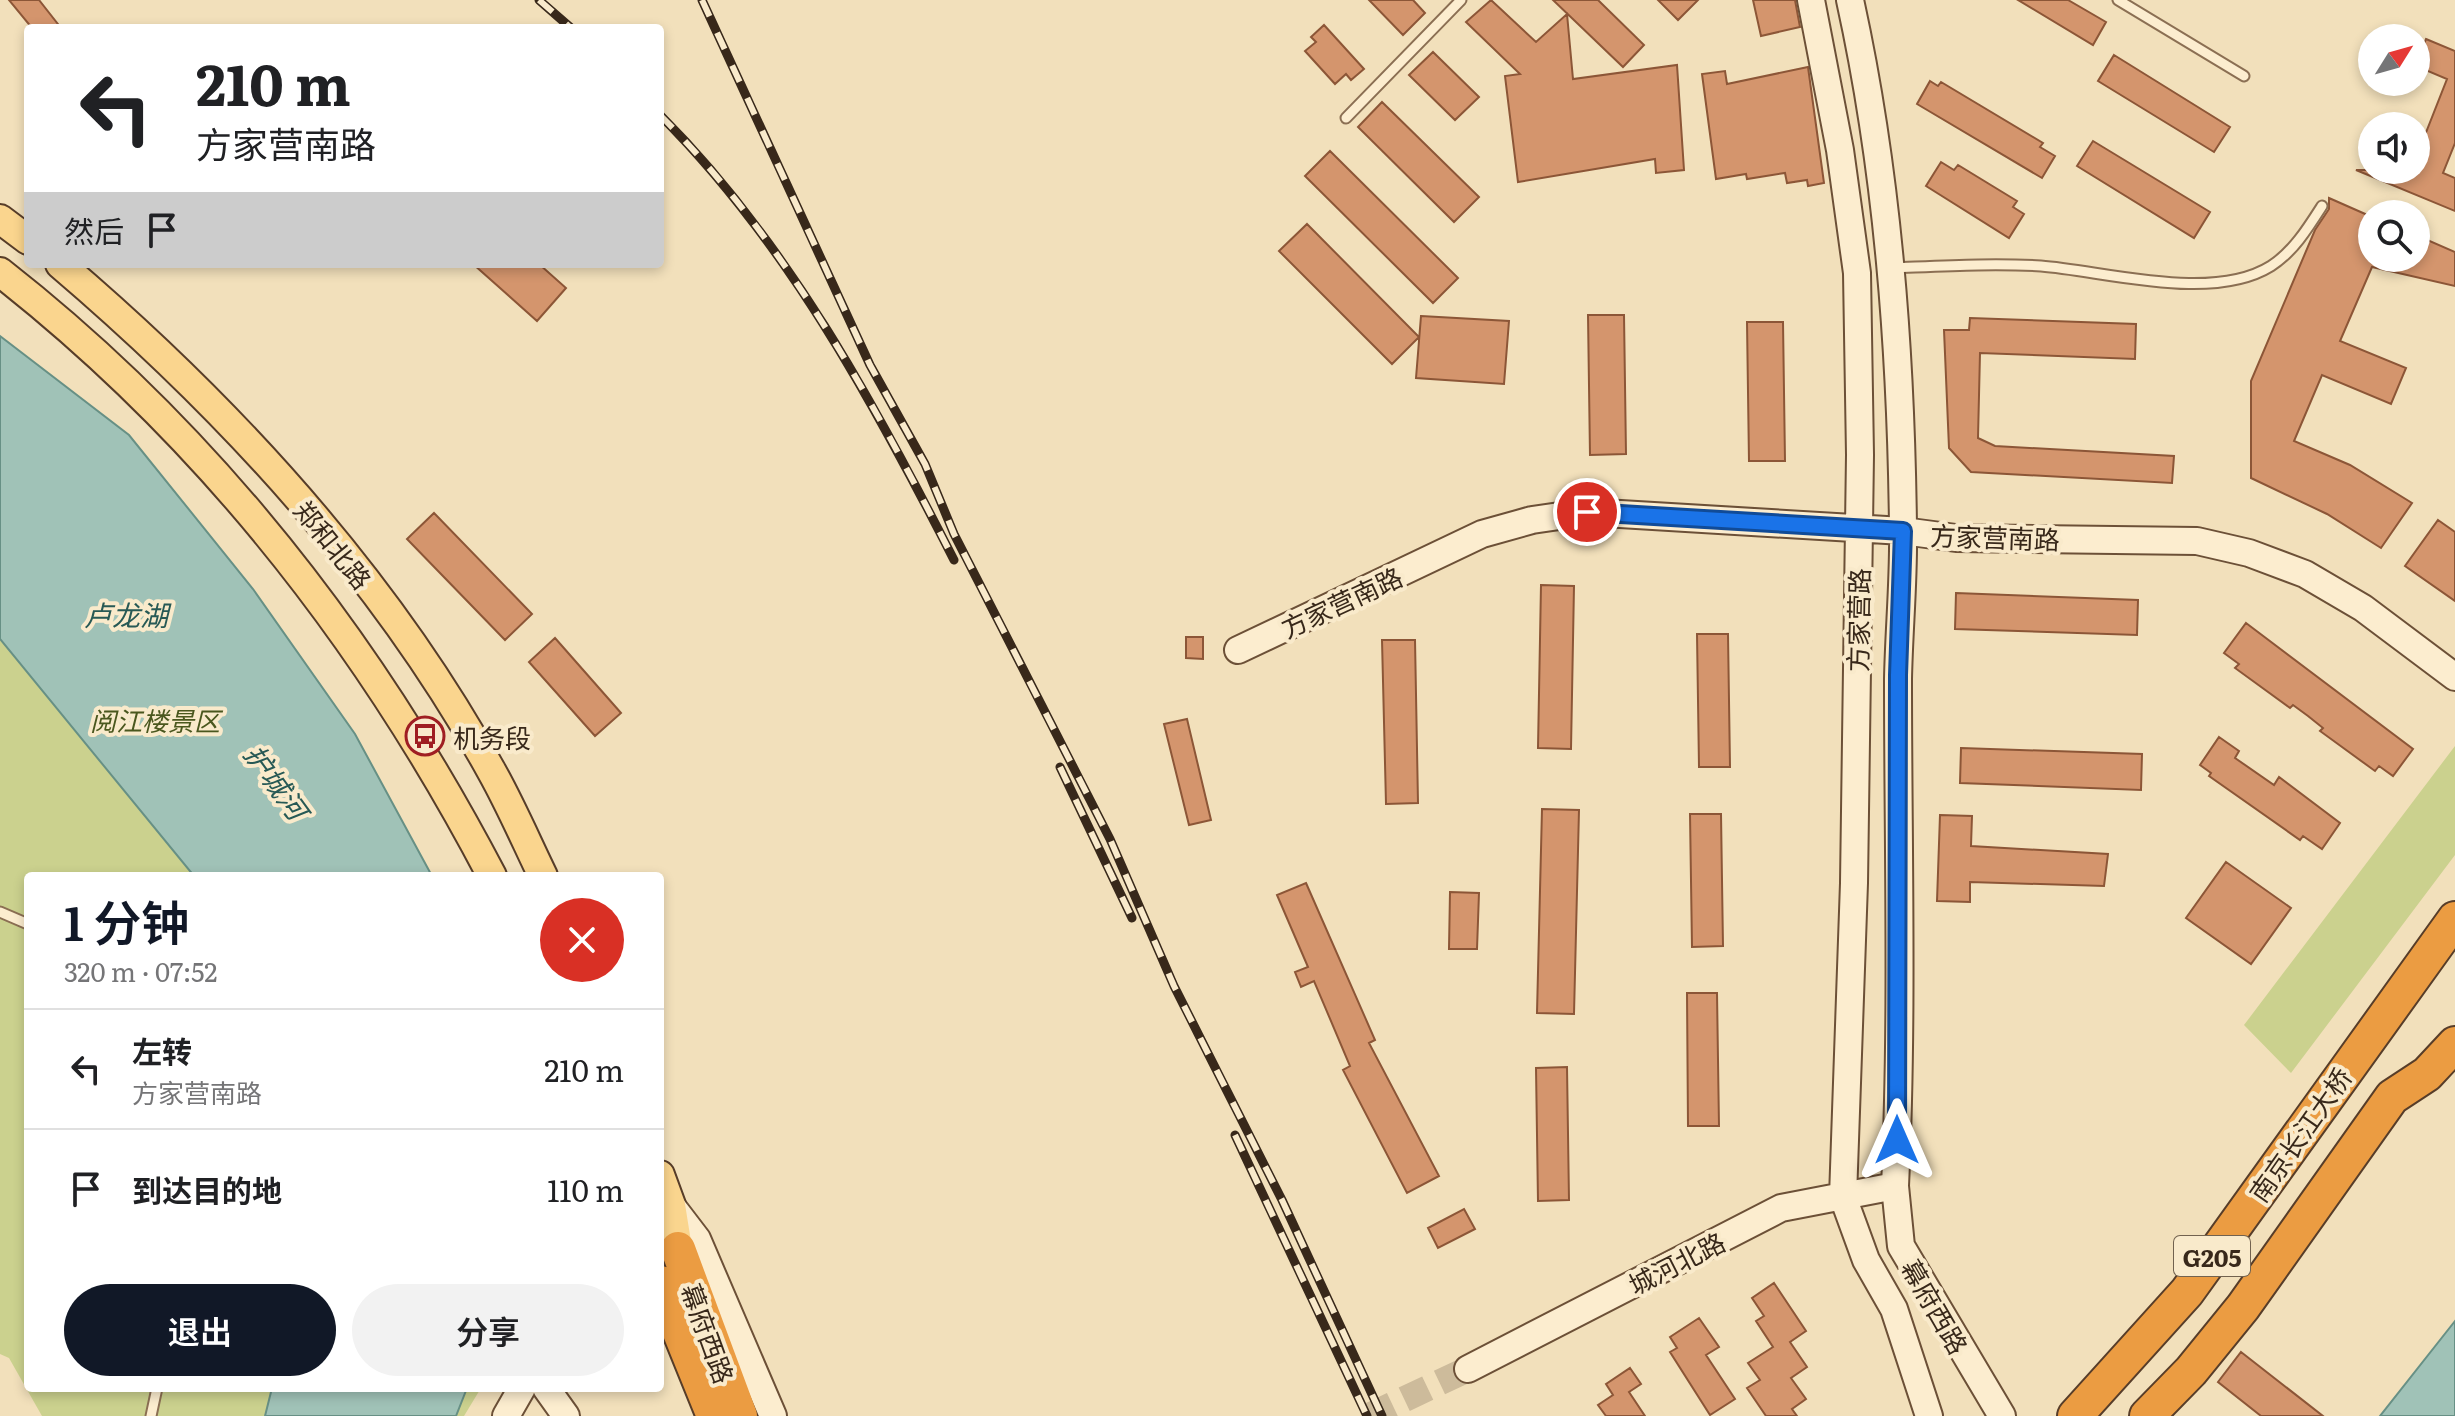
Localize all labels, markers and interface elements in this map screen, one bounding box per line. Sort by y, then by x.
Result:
north arrow [2358,24,2430,96]
map controls [2358,24,2430,272]
text: 210 m [196,40,351,123]
icon: left [64,56,168,160]
button: sound [2358,112,2430,184]
text: 方家营南路 [196,116,376,169]
button: search [2358,200,2430,272]
text: 然后 [64,208,124,252]
icon: arrive [140,208,184,252]
pin [1553,478,1621,546]
icon: arrive [1565,490,1609,534]
street label: 郑和北路 [286,491,382,597]
street label: 方家营南路 [1929,514,2061,558]
street label: 方家营南路 [1274,556,1408,646]
street label: 方家营路 [1837,568,1877,672]
water label: 卢龙湖 [84,593,172,635]
park label: 阅江楼景区 [90,700,224,739]
bus stop icon: 机务段 [404,715,446,757]
place label: 机务段 [453,717,531,756]
water label: 护城河 [235,735,322,831]
text: 1 分钟 [64,885,189,956]
button: close [540,898,624,982]
text: 320 m · 07:52 [64,951,217,990]
text: 左转 [132,1028,192,1072]
icon: left [64,1047,108,1091]
text: 210 m [544,1047,624,1091]
street label: 南京长江大桥 [2238,1059,2360,1209]
text: 方家营南路 [132,1072,262,1111]
position arrow [1855,1098,1939,1182]
icon: arrive [64,1167,108,1211]
text: 到达目的地 [132,1167,282,1211]
text: 110 m [547,1167,624,1211]
street label: 城河北路 [1621,1221,1731,1303]
road number: G205 [2174,1236,2250,1276]
street label: 幕府西路 [1893,1251,1979,1361]
street label: 幕府西路 [673,1277,745,1389]
button: 退出 [64,1284,336,1376]
button: 分享 [352,1284,624,1376]

